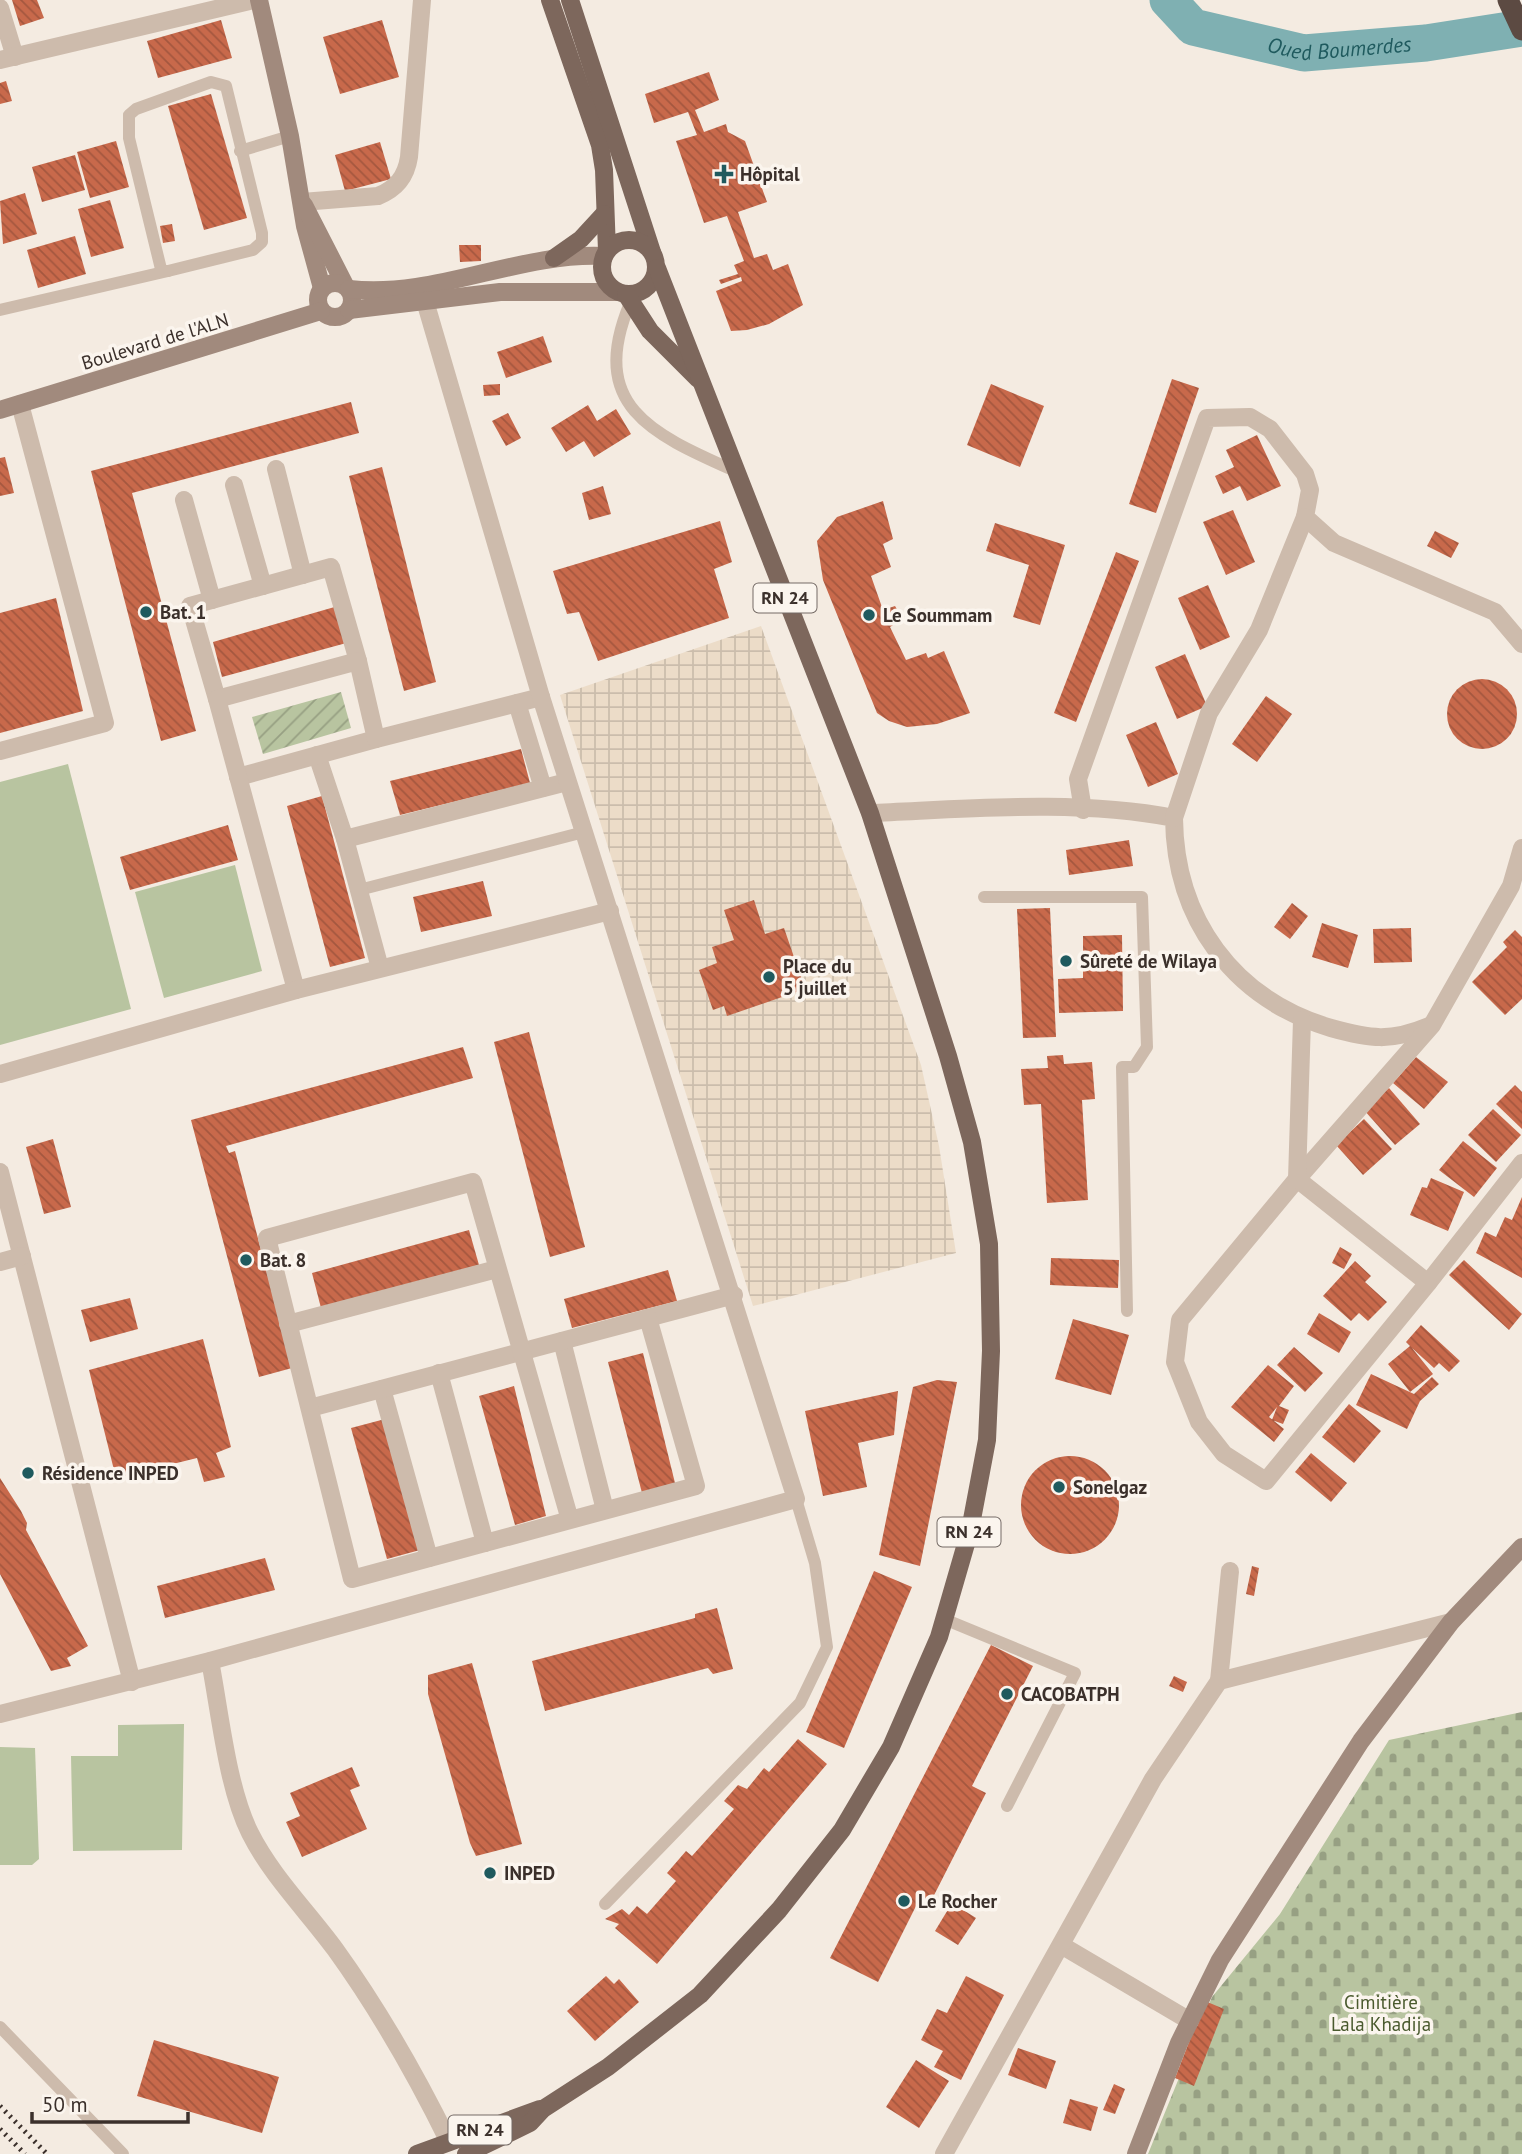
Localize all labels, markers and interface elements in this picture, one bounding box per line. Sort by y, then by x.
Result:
water label: Oued Boumerdes [1265,30,1413,66]
place label: Hôpital [740,162,800,186]
marker: Hôpital [714,164,734,184]
street label: Boulevard de l'ALN [78,307,232,375]
road number: RN 24 [754,584,816,612]
place label: Bat. 1 [160,600,206,624]
place label: Le Soummam [883,603,992,627]
marker: Bat. 1 [138,604,154,620]
marker: Le Soummam [861,607,877,623]
place label: Sûreté de Wilaya [1080,949,1217,973]
marker: Sûreté de Wilaya [1058,953,1074,969]
place label: Place du 5 juillet [783,954,852,1000]
marker: Place du 5 juillet [761,969,777,985]
place label: Bat. 8 [260,1248,306,1272]
marker: Bat. 8 [238,1252,254,1268]
place label: Résidence INPED [42,1461,179,1485]
marker: Résidence INPED [20,1465,36,1481]
place label: Sonelgaz [1073,1475,1147,1499]
marker: Sonelgaz [1051,1479,1067,1495]
road number: RN 24 [937,1518,1000,1546]
place label: CACOBATPH [1021,1682,1120,1706]
marker: CACOBATPH [999,1686,1015,1702]
place label: INPED [504,1861,555,1885]
marker: INPED [482,1865,498,1881]
place label: Le Rocher [918,1889,998,1913]
marker: Le Rocher [896,1893,912,1909]
park label: Cimitière Lala Khadija [1331,1990,1431,2036]
scale bar [32,2080,187,2124]
text: 50 m [42,2091,88,2118]
road number: RN 24 [448,2116,512,2144]

